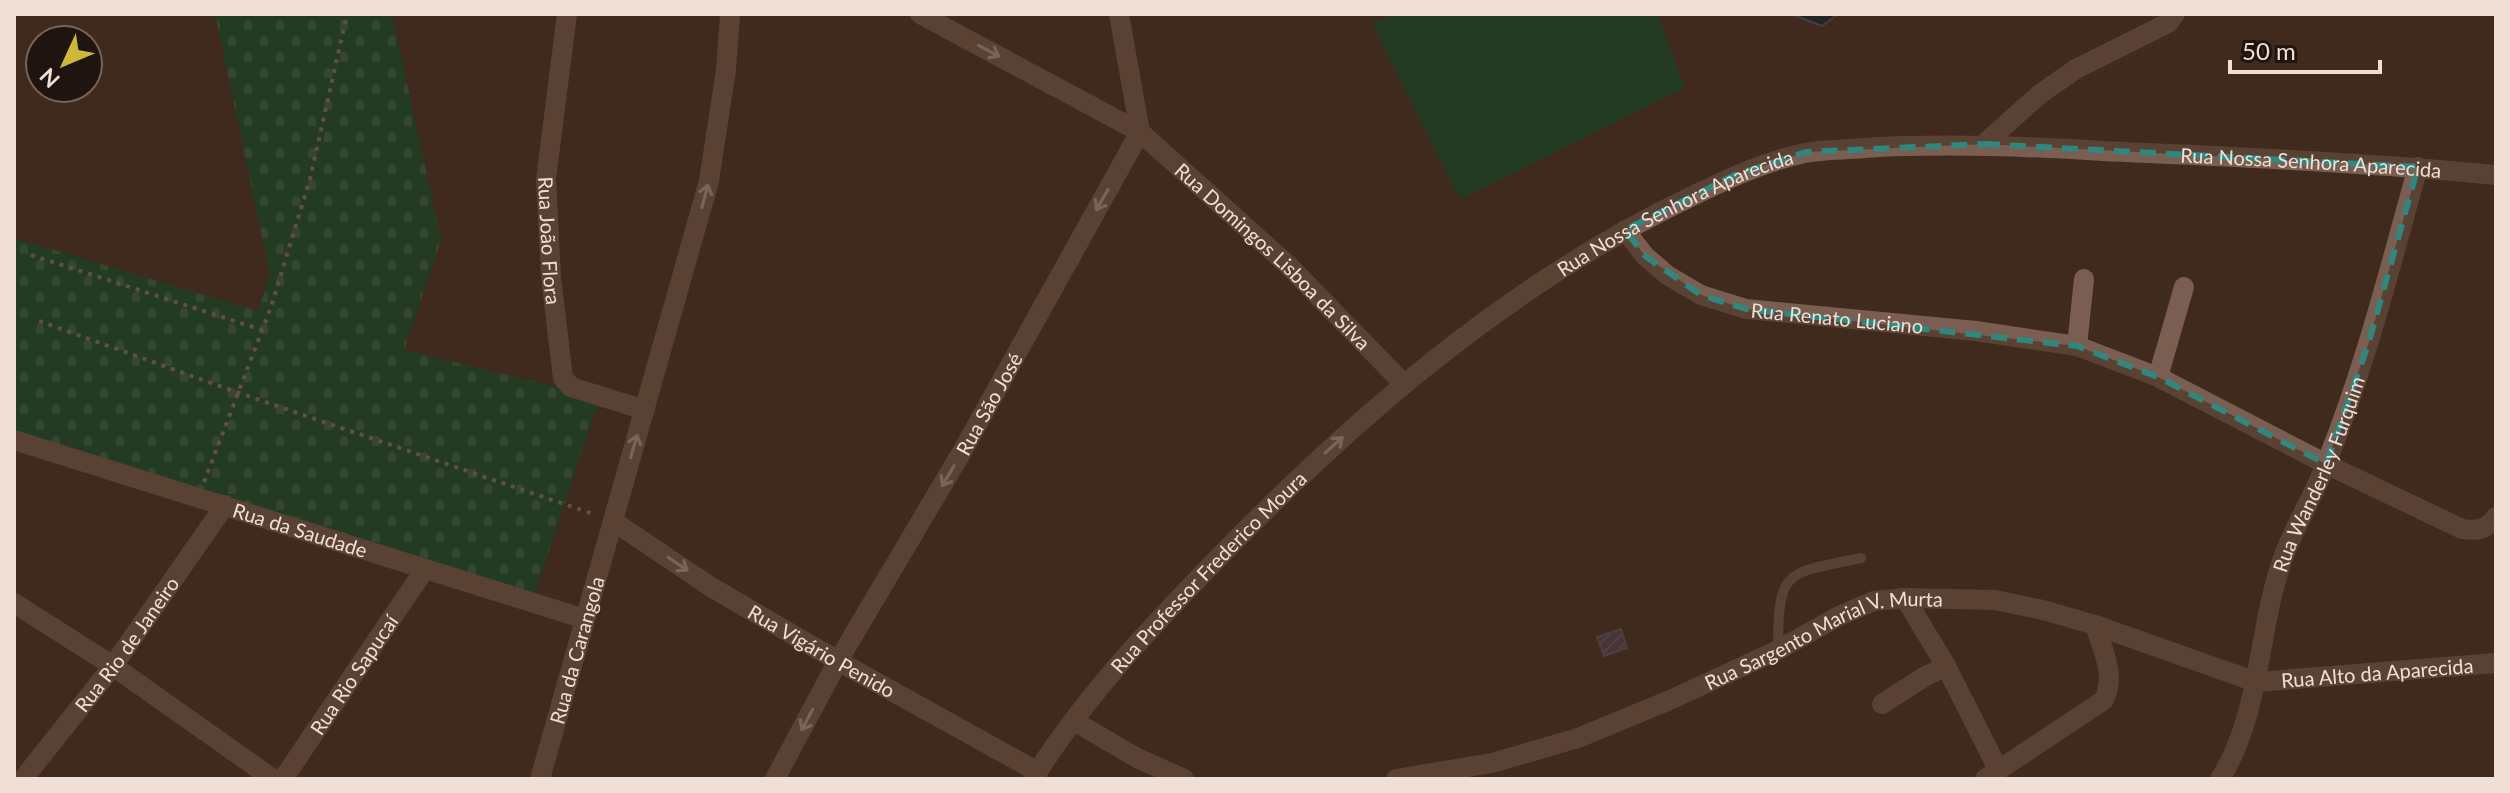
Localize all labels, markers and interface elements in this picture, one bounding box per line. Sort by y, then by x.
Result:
north arrow [24,24,104,104]
scale bar [2230,24,2380,74]
text: 50 m [2242,36,2296,65]
one-way arrow [976,43,1000,59]
text: N [34,63,65,94]
street label: Rua Nossa Senhora Aparecida [2180,143,2442,182]
street label: Rua Nossa Senhora Aparecida [1552,144,1796,281]
street label: Rua Domingos Lisboa da Silva [1170,158,1376,355]
street label: Rua João Flora [534,176,566,306]
one-way arrow [699,183,714,209]
one-way arrow [1094,188,1110,211]
street label: Rua Renato Luciano [1750,298,1924,338]
street label: Rua São José [951,348,1027,459]
street label: Rua Wanderley Furquim [2267,373,2369,575]
one-way arrow [628,433,643,459]
one-way arrow [1323,436,1343,454]
one-way arrow [940,464,956,487]
street label: Rua Professor Frederico Moura [1105,466,1311,678]
street label: Rua da Saudade [230,497,370,562]
one-way arrow [666,556,688,572]
street label: Rua Rio de Janeiro [69,572,183,717]
street label: Rua da Carangola [544,573,609,727]
street label: Rua Sargento Marial V. Murta [1700,586,1943,694]
street label: Rua Vigário Penido [744,599,899,702]
street label: Rua Rio Sapucaí [305,609,403,739]
street label: Rua Alto da Aparecida [2280,653,2474,692]
one-way arrow [798,708,814,731]

